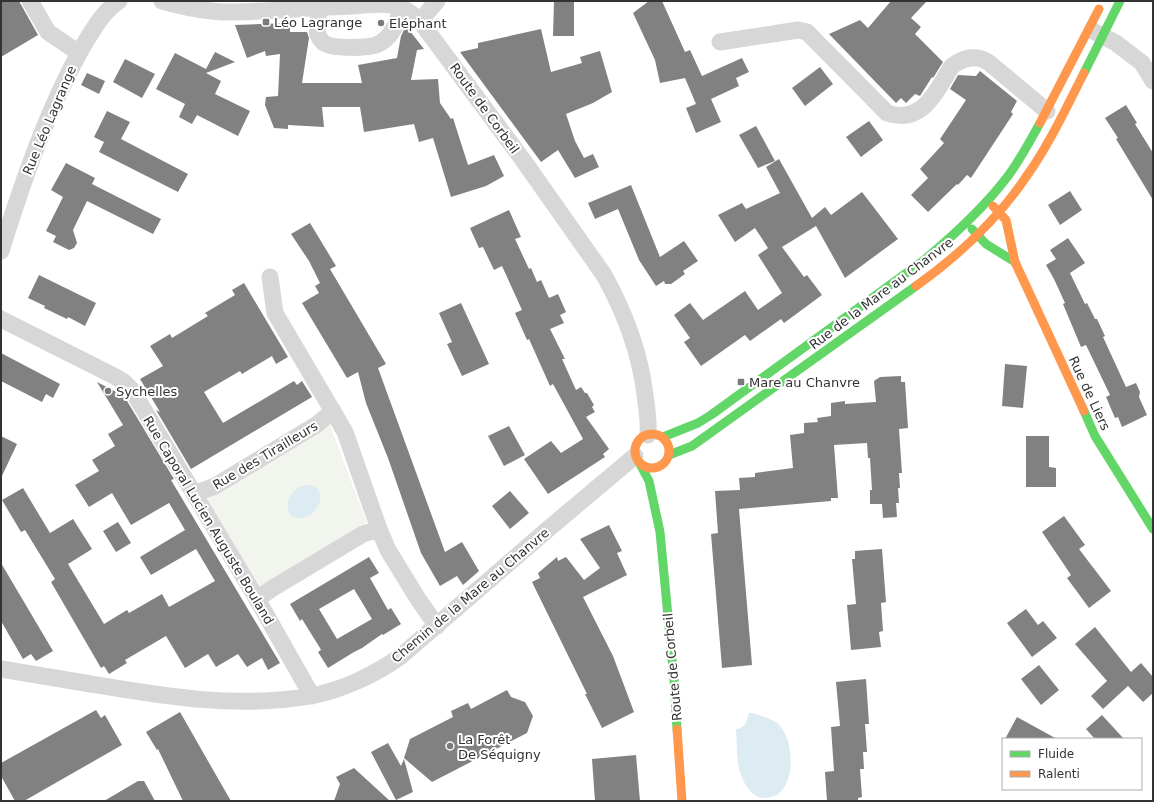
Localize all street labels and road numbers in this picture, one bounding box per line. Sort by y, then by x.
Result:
street label: Route de Corbeil [447,60,522,156]
street label: Rue Léo Lagrange [20,63,79,177]
street label: Rue de la Mare au Chanvre [807,234,956,352]
street label: Rue de Liers [1066,354,1113,433]
street label: Rue Caporal Lucien Auguste Bouland [140,413,277,627]
street label: Rue des Tirailleurs [210,418,321,493]
street label: Chemin de la Mare au Chanvre [388,525,552,666]
street label: Route de Corbeil [660,612,685,721]

